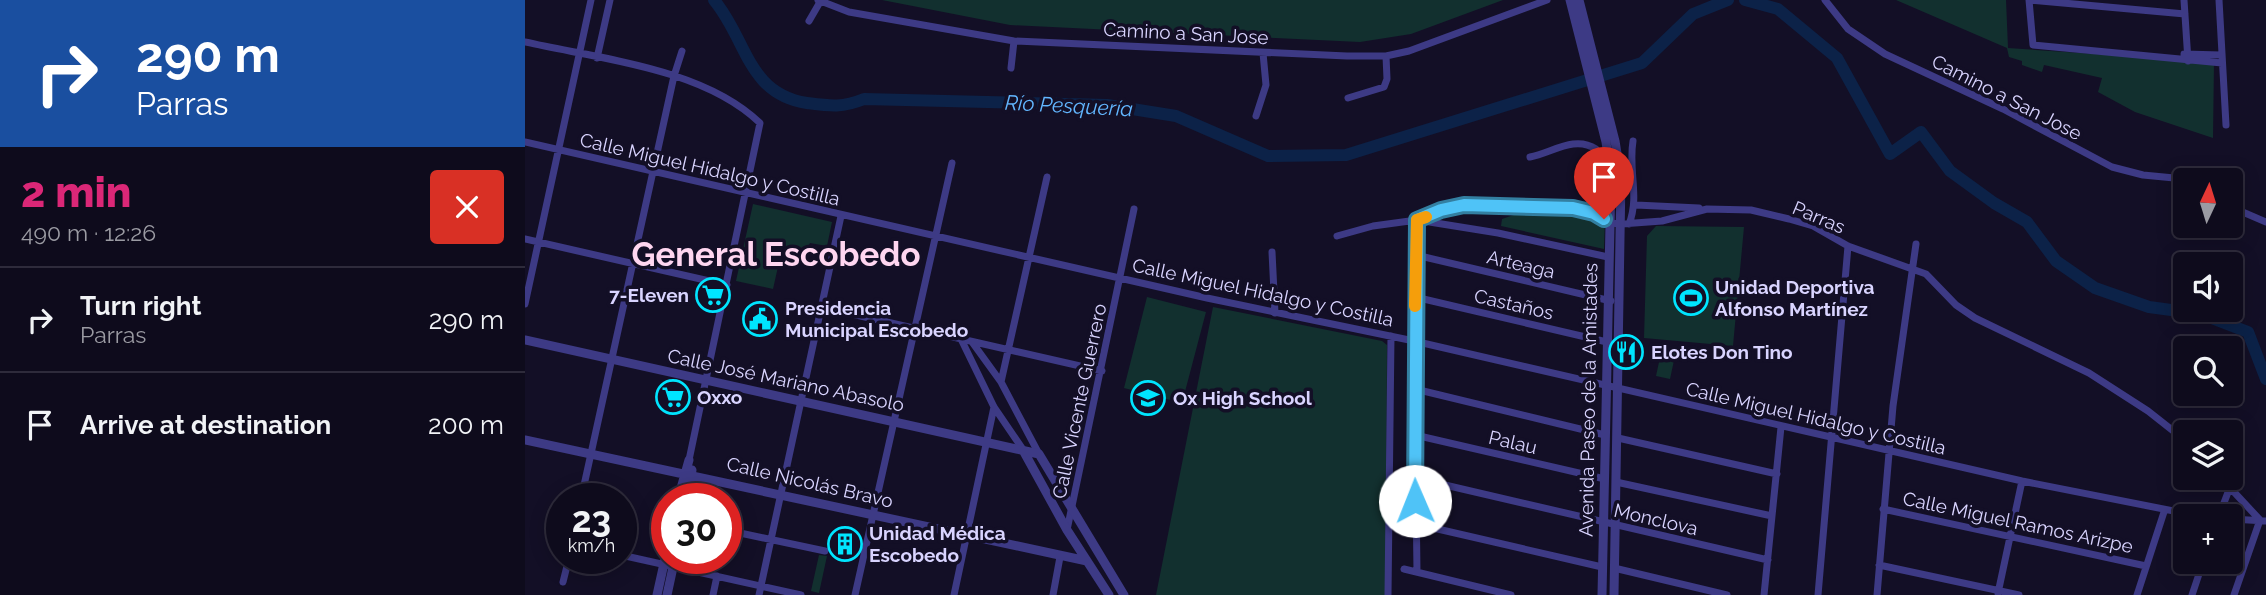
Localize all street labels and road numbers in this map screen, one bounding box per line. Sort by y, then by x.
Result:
street label: Camino a San Jose [1103,18,1269,48]
street label: Camino a San Jose [1928,50,2086,144]
street label: Calle Miguel Hidalgo y Costilla [578,128,842,210]
street label: Parras [1789,196,1849,238]
street label: Arteaga [1485,245,1557,283]
street label: Calle Miguel Hidalgo y Costilla [1130,254,1396,330]
street label: Avenida Paseo de la Amistades [1575,263,1601,537]
street label: Castaños [1472,284,1556,324]
street label: Calle Vicente Guerrero [1048,302,1110,500]
street label: Calle José Mariano Abasolo [666,344,906,416]
street label: Calle Miguel Hidalgo y Costilla [1684,377,1948,459]
street label: Palau [1487,426,1539,458]
street label: Calle Nicolás Bravo [725,452,895,512]
street label: Calle Miguel Ramos Arizpe [1901,487,2135,557]
street label: Monclova [1612,499,1700,539]

